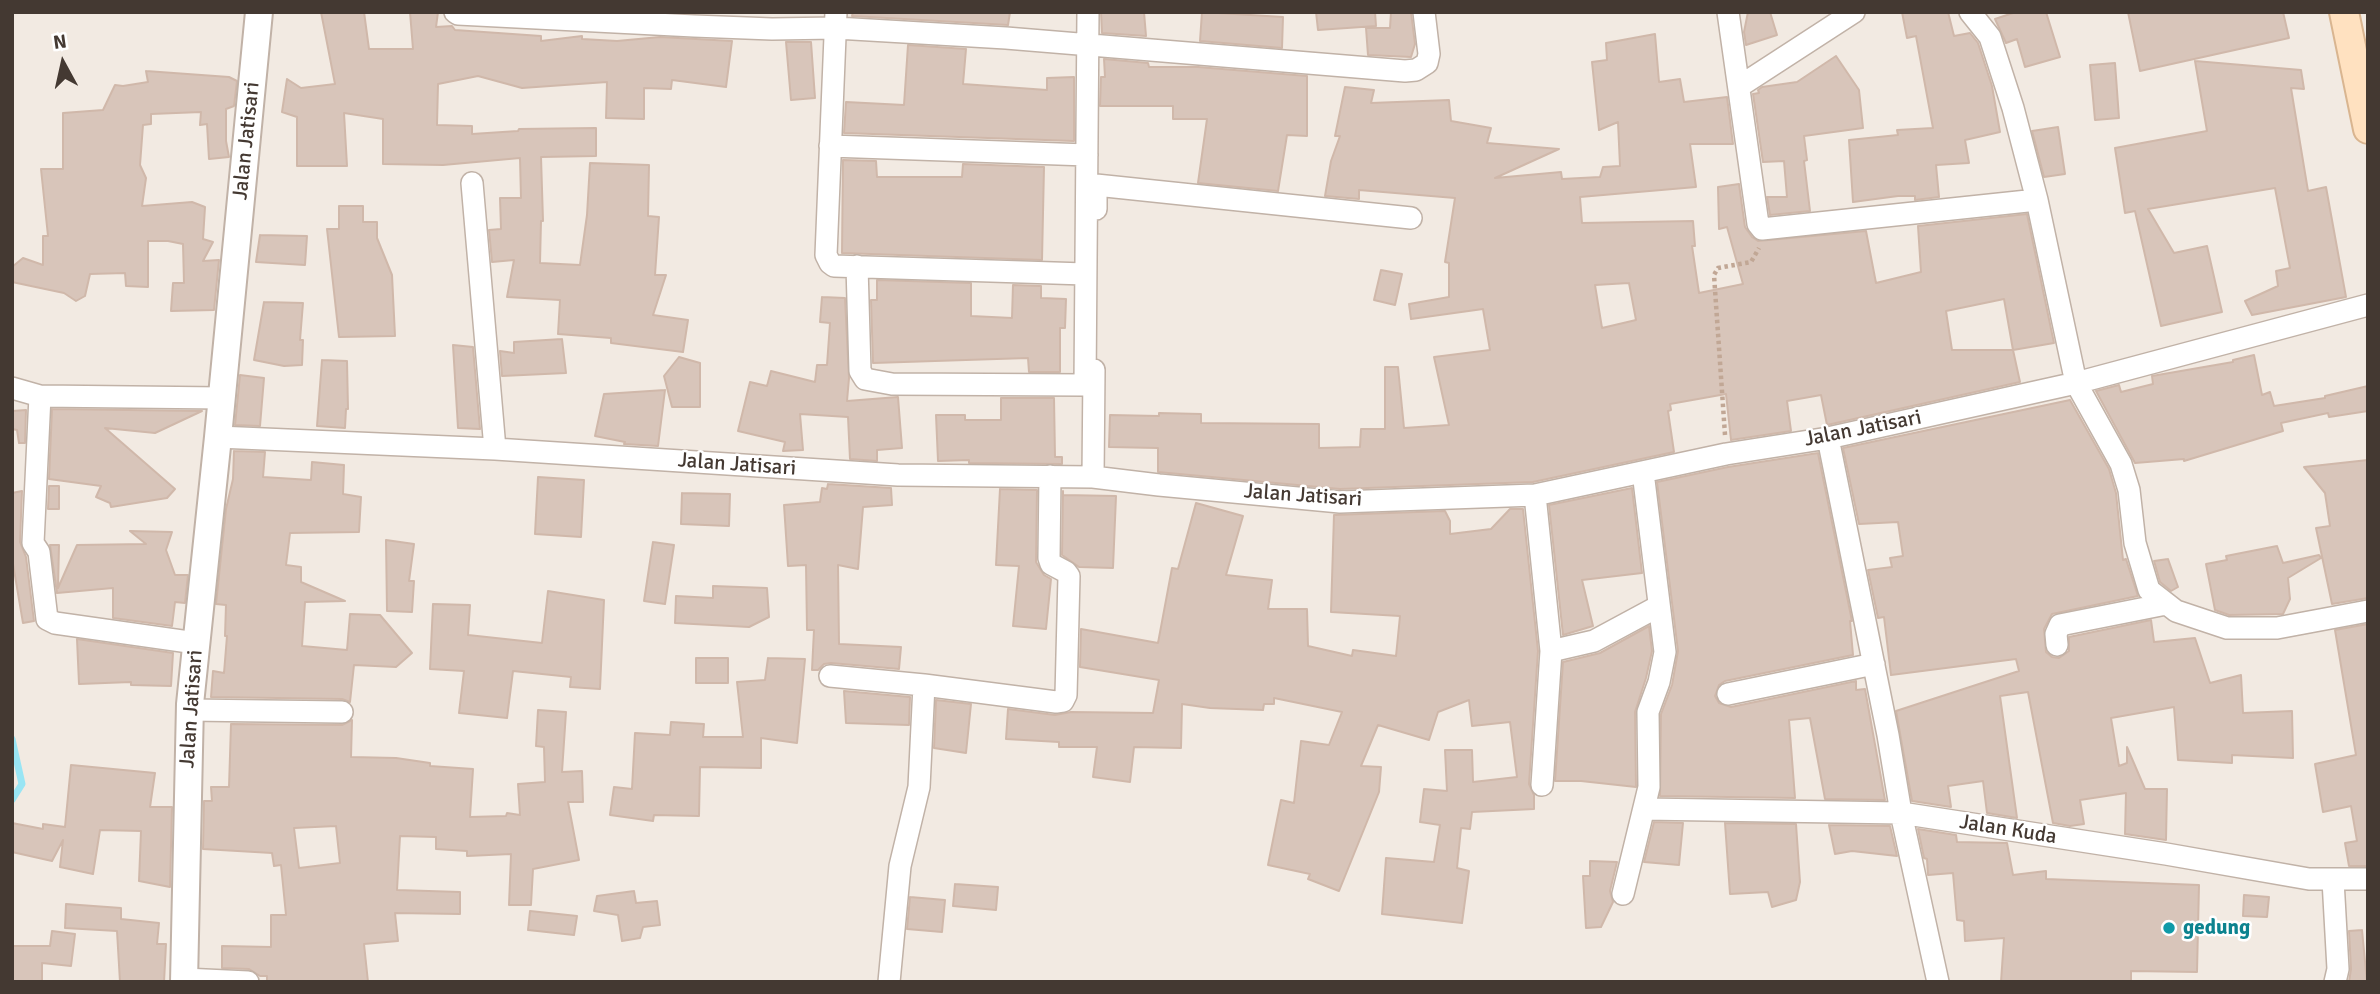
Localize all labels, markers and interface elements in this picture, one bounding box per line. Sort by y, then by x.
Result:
north arrow [28,28,98,98]
text: N [52,29,68,55]
street label: Jalan Jatisari [228,81,266,201]
street label: Jalan Jatisari [1802,405,1924,453]
street label: Jalan Jatisari [677,448,797,482]
street label: Jalan Jatisari [1243,479,1363,513]
street label: Jalan Jatisari [175,649,209,769]
street label: Jalan Kuda [1958,810,2058,850]
place label: gedung [2183,915,2250,941]
marker: gedung [2161,920,2177,936]

